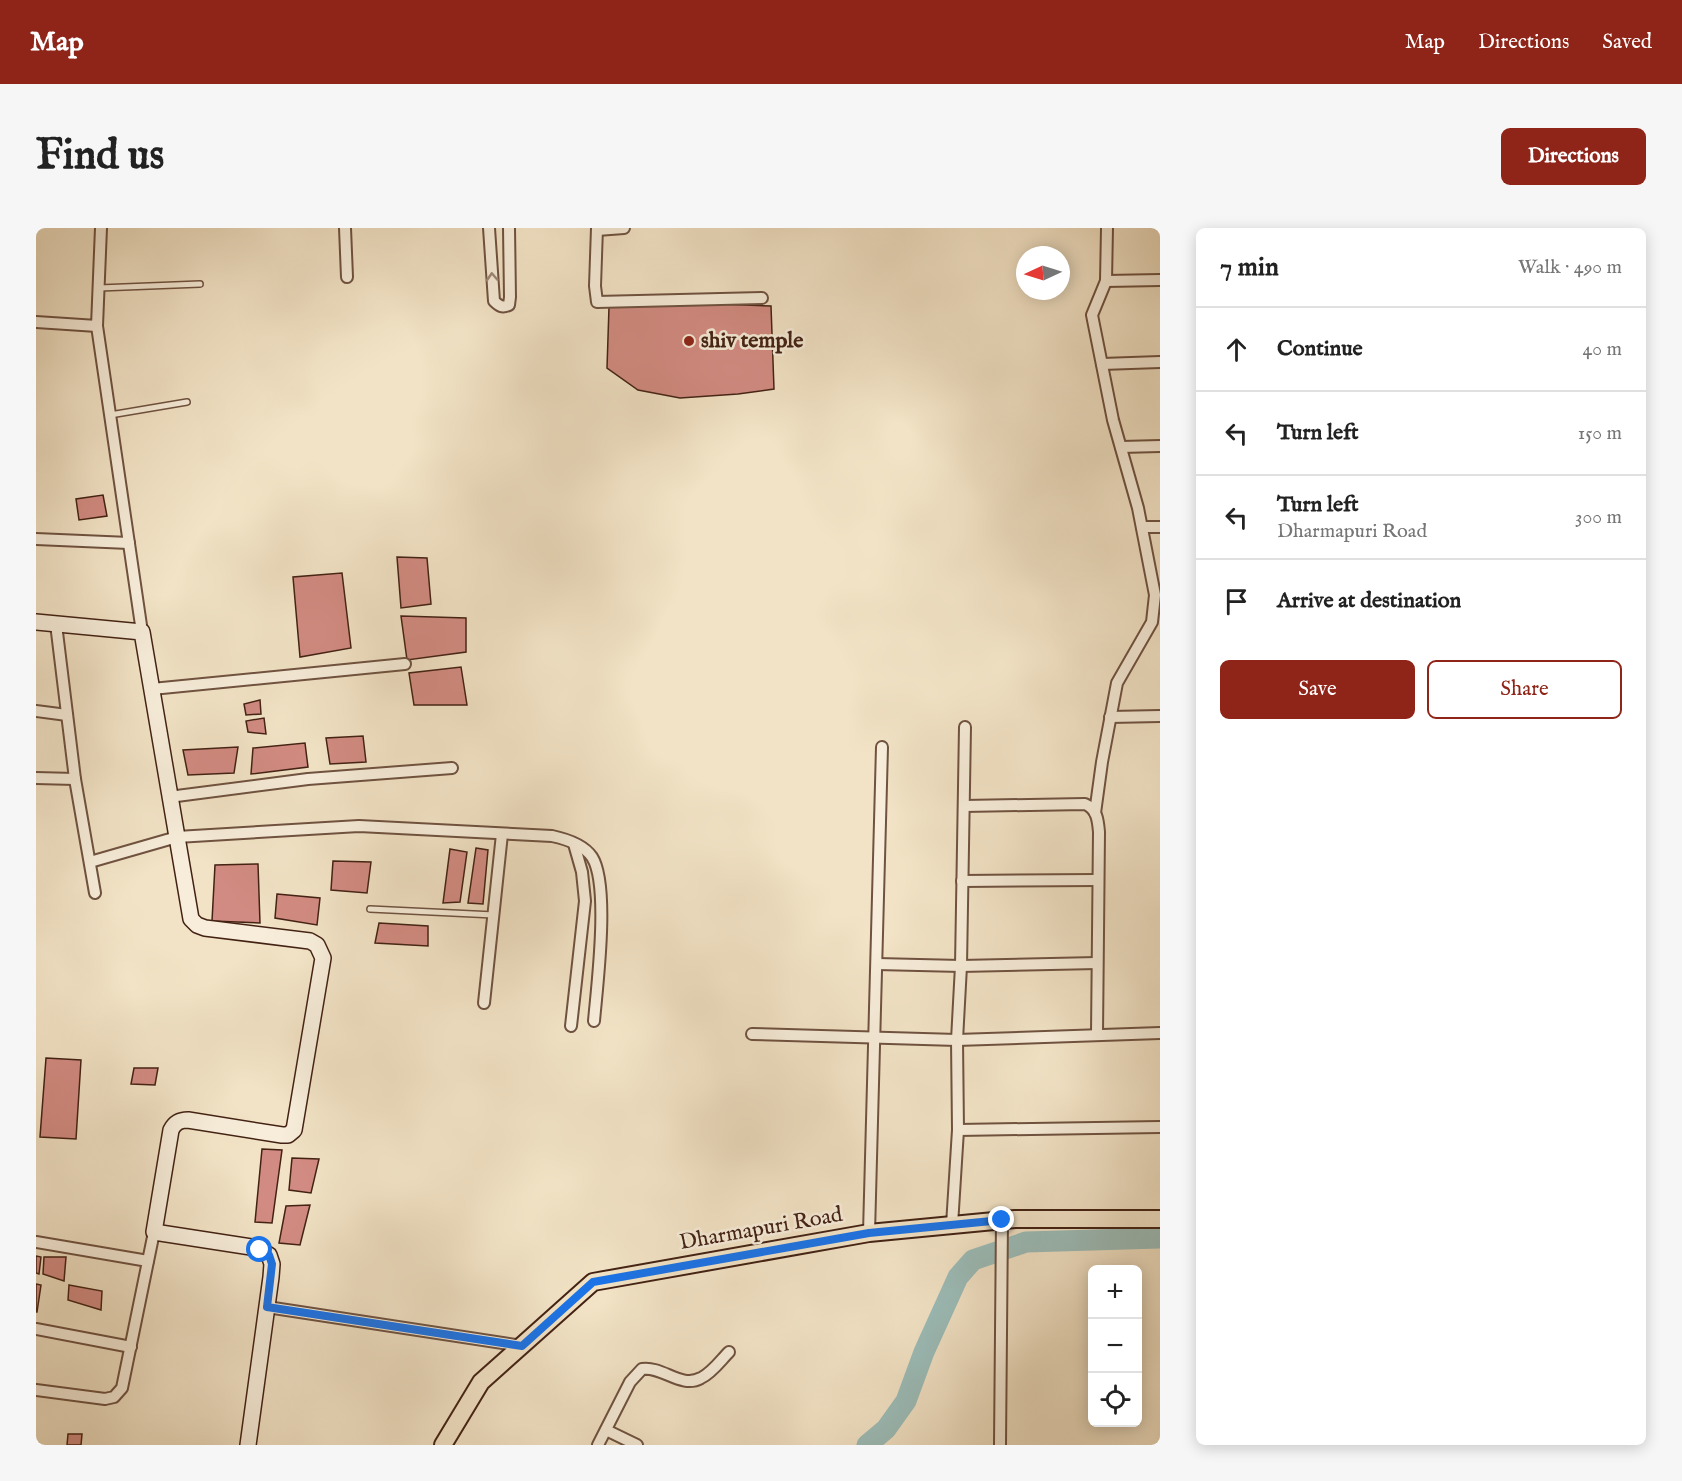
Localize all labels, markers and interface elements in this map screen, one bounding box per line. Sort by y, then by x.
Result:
text: Map [30,25,84,60]
text: Map [1405,29,1445,56]
text: Directions [1478,29,1569,56]
text: Saved [1602,29,1652,56]
button: Directions [1501,128,1646,185]
text: Find us [36,130,164,183]
north arrow [1016,246,1070,300]
text: 7 min [1220,251,1279,284]
text: Walk · 490 m [1518,255,1622,280]
one-way arrow [486,273,499,282]
place label: shiv temple [701,327,803,355]
icon: ahead [1220,333,1253,366]
marker: shiv temple [682,334,696,348]
text: Continue [1277,335,1363,363]
text: 40 m [1583,337,1622,362]
icon: left [1220,417,1253,450]
text: Turn left [1277,419,1359,447]
text: 150 m [1578,421,1622,446]
text: Turn left [1277,491,1359,519]
icon: left [1220,501,1253,534]
text: 300 m [1575,505,1622,530]
text: Dharmapuri Road [1277,519,1427,544]
icon: arrive [1220,585,1253,618]
text: Arrive at destination [1277,587,1461,615]
button: Save [1220,660,1415,719]
button: Share [1427,660,1622,719]
street label: Dharmapuri Road [677,1201,845,1257]
route end [988,1206,1014,1232]
route start [246,1236,272,1262]
map controls [1088,1265,1142,1427]
button: + [1088,1265,1142,1319]
button: − [1088,1319,1142,1373]
button: locate [1088,1373,1142,1427]

